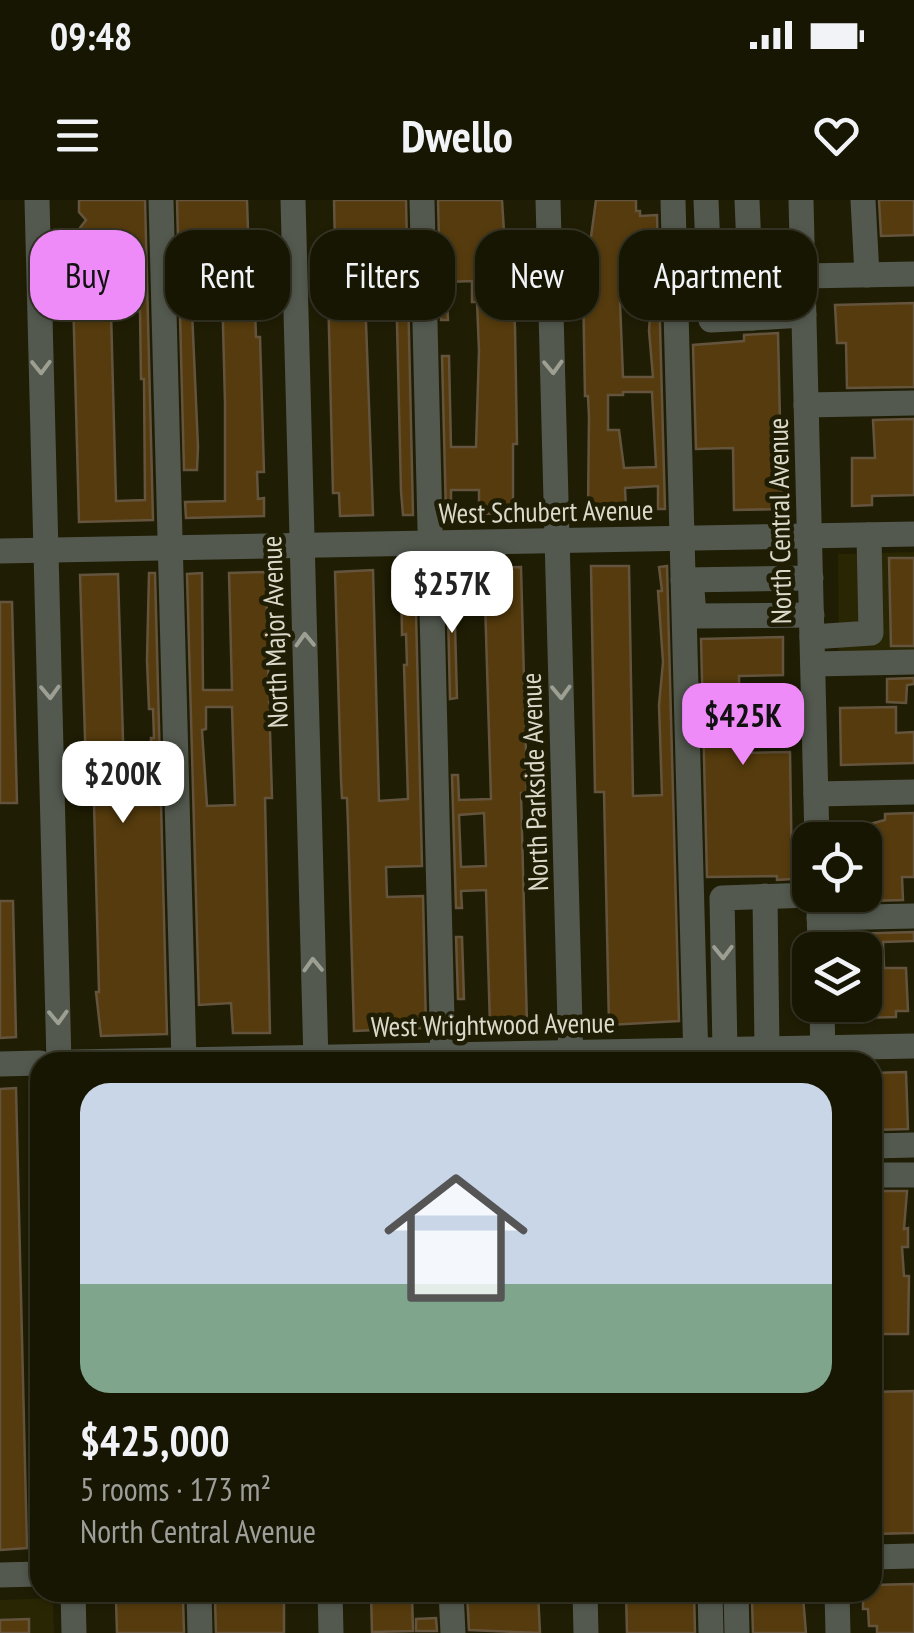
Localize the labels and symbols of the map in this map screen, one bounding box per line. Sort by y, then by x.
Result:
one-way arrow [31,360,52,376]
one-way arrow [542,360,563,376]
street label: North Central Avenue [759,417,799,625]
street label: West Schubert Avenue [438,491,654,531]
street label: North Major Avenue [252,535,296,729]
pin: $257K [382,551,522,636]
one-way arrow [294,632,315,648]
street label: North Parkside Avenue [512,672,556,892]
pin: $425K [673,683,813,768]
one-way arrow [39,685,60,701]
one-way arrow [551,685,572,701]
pin: $200K [53,741,193,826]
one-way arrow [712,946,734,961]
one-way arrow [303,957,324,973]
street label: West Wrightwood Avenue [371,1003,615,1045]
one-way arrow [48,1010,69,1026]

